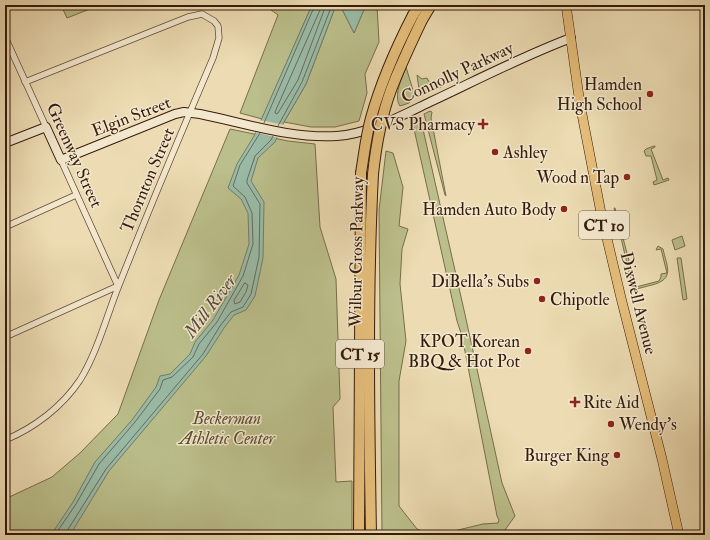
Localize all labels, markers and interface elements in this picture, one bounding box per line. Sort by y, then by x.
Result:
street label: Connolly Parkway [398,37,518,109]
place label: Hamden High School [557,74,643,115]
marker: Hamden High School [645,89,655,99]
street label: Elgin Street [89,92,174,141]
street label: Greenway Street [41,99,107,212]
place label: CVS Pharmacy [371,114,476,136]
marker: CVS Pharmacy [478,119,488,129]
street label: Thornton Street [116,124,179,236]
place label: Ashley [502,142,548,164]
marker: Ashley [490,147,500,157]
place label: Wood n Tap [535,167,619,189]
marker: Wood n Tap [622,172,632,182]
street label: Wilbur Cross Parkway [345,176,369,328]
place label: Hamden Auto Body [422,199,557,221]
marker: Hamden Auto Body [559,204,569,214]
road number: CT 10 [579,211,629,239]
street label: Dixwell Avenue [616,250,661,357]
water label: Mill River [178,269,243,344]
place label: DiBella's Subs [431,271,529,292]
marker: DiBella's Subs [532,276,542,286]
place label: Chipotle [550,289,610,311]
marker: Chipotle [537,294,547,304]
place label: KPOT Korean BBQ & Hot Pot [408,331,520,372]
road number: CT 15 [336,340,384,368]
marker: KPOT Korean BBQ & Hot Pot [523,346,533,356]
place label: Rite Aid [583,392,640,413]
marker: Rite Aid [570,397,580,407]
park label: Beckerman Athletic Center [177,408,276,449]
place label: Wendy's [618,414,677,436]
marker: Wendy's [606,419,616,429]
place label: Burger King [524,445,610,466]
marker: Burger King [612,450,622,460]

